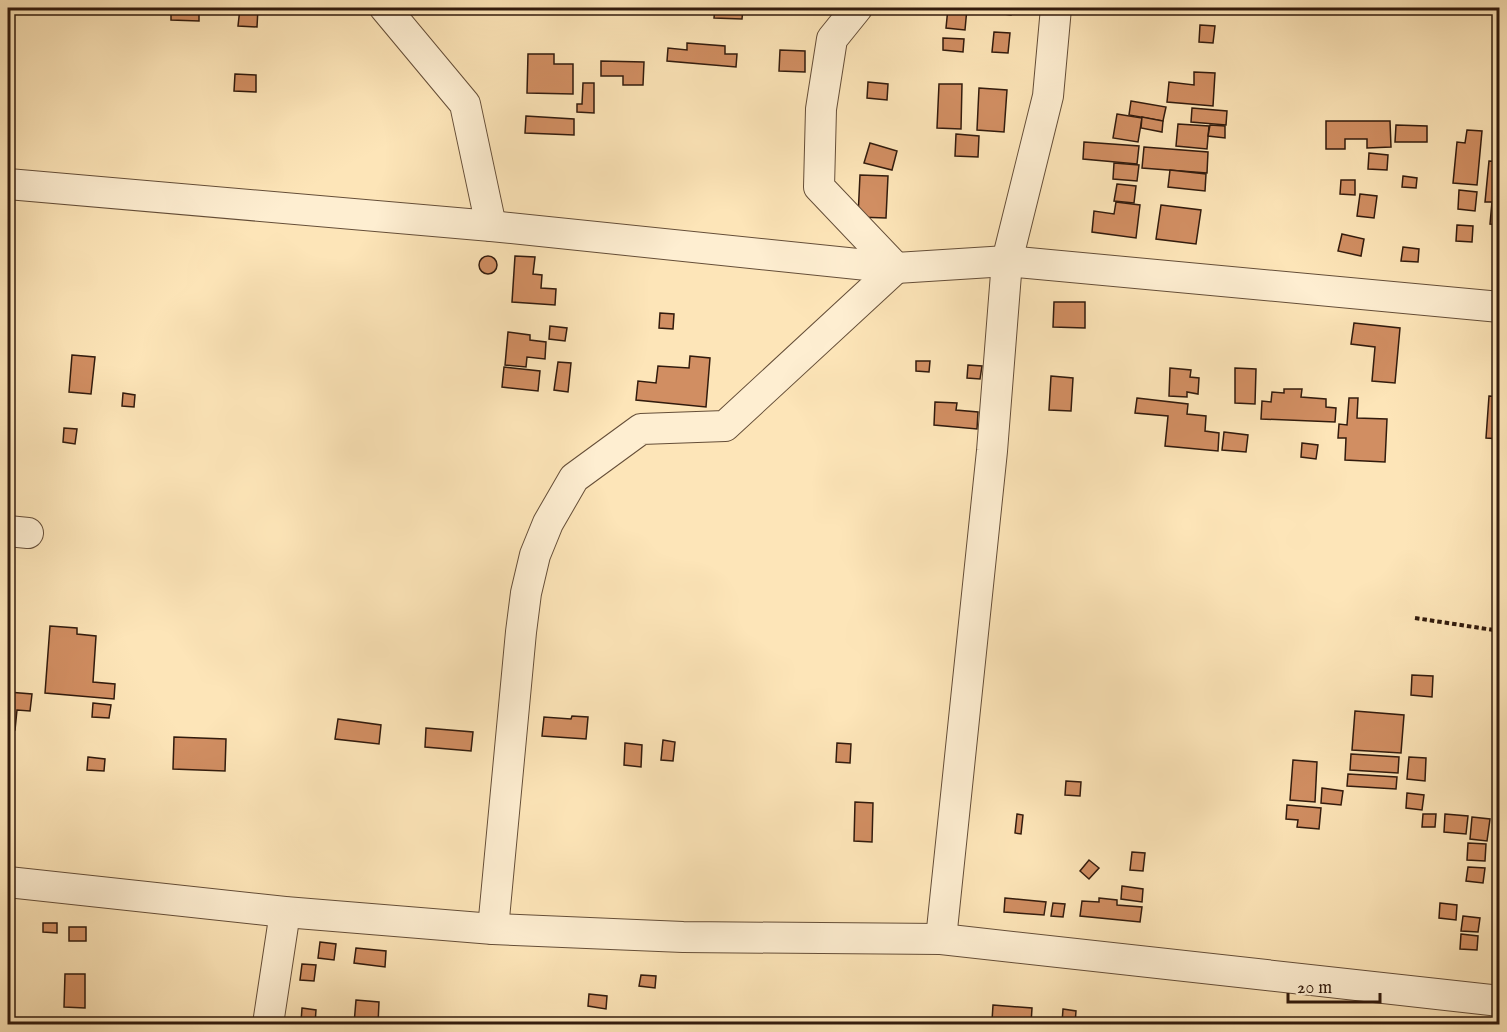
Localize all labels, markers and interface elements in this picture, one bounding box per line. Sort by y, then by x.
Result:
scale bar [1288,966,1380,1004]
text: 20 m [1297,977,1332,1000]

